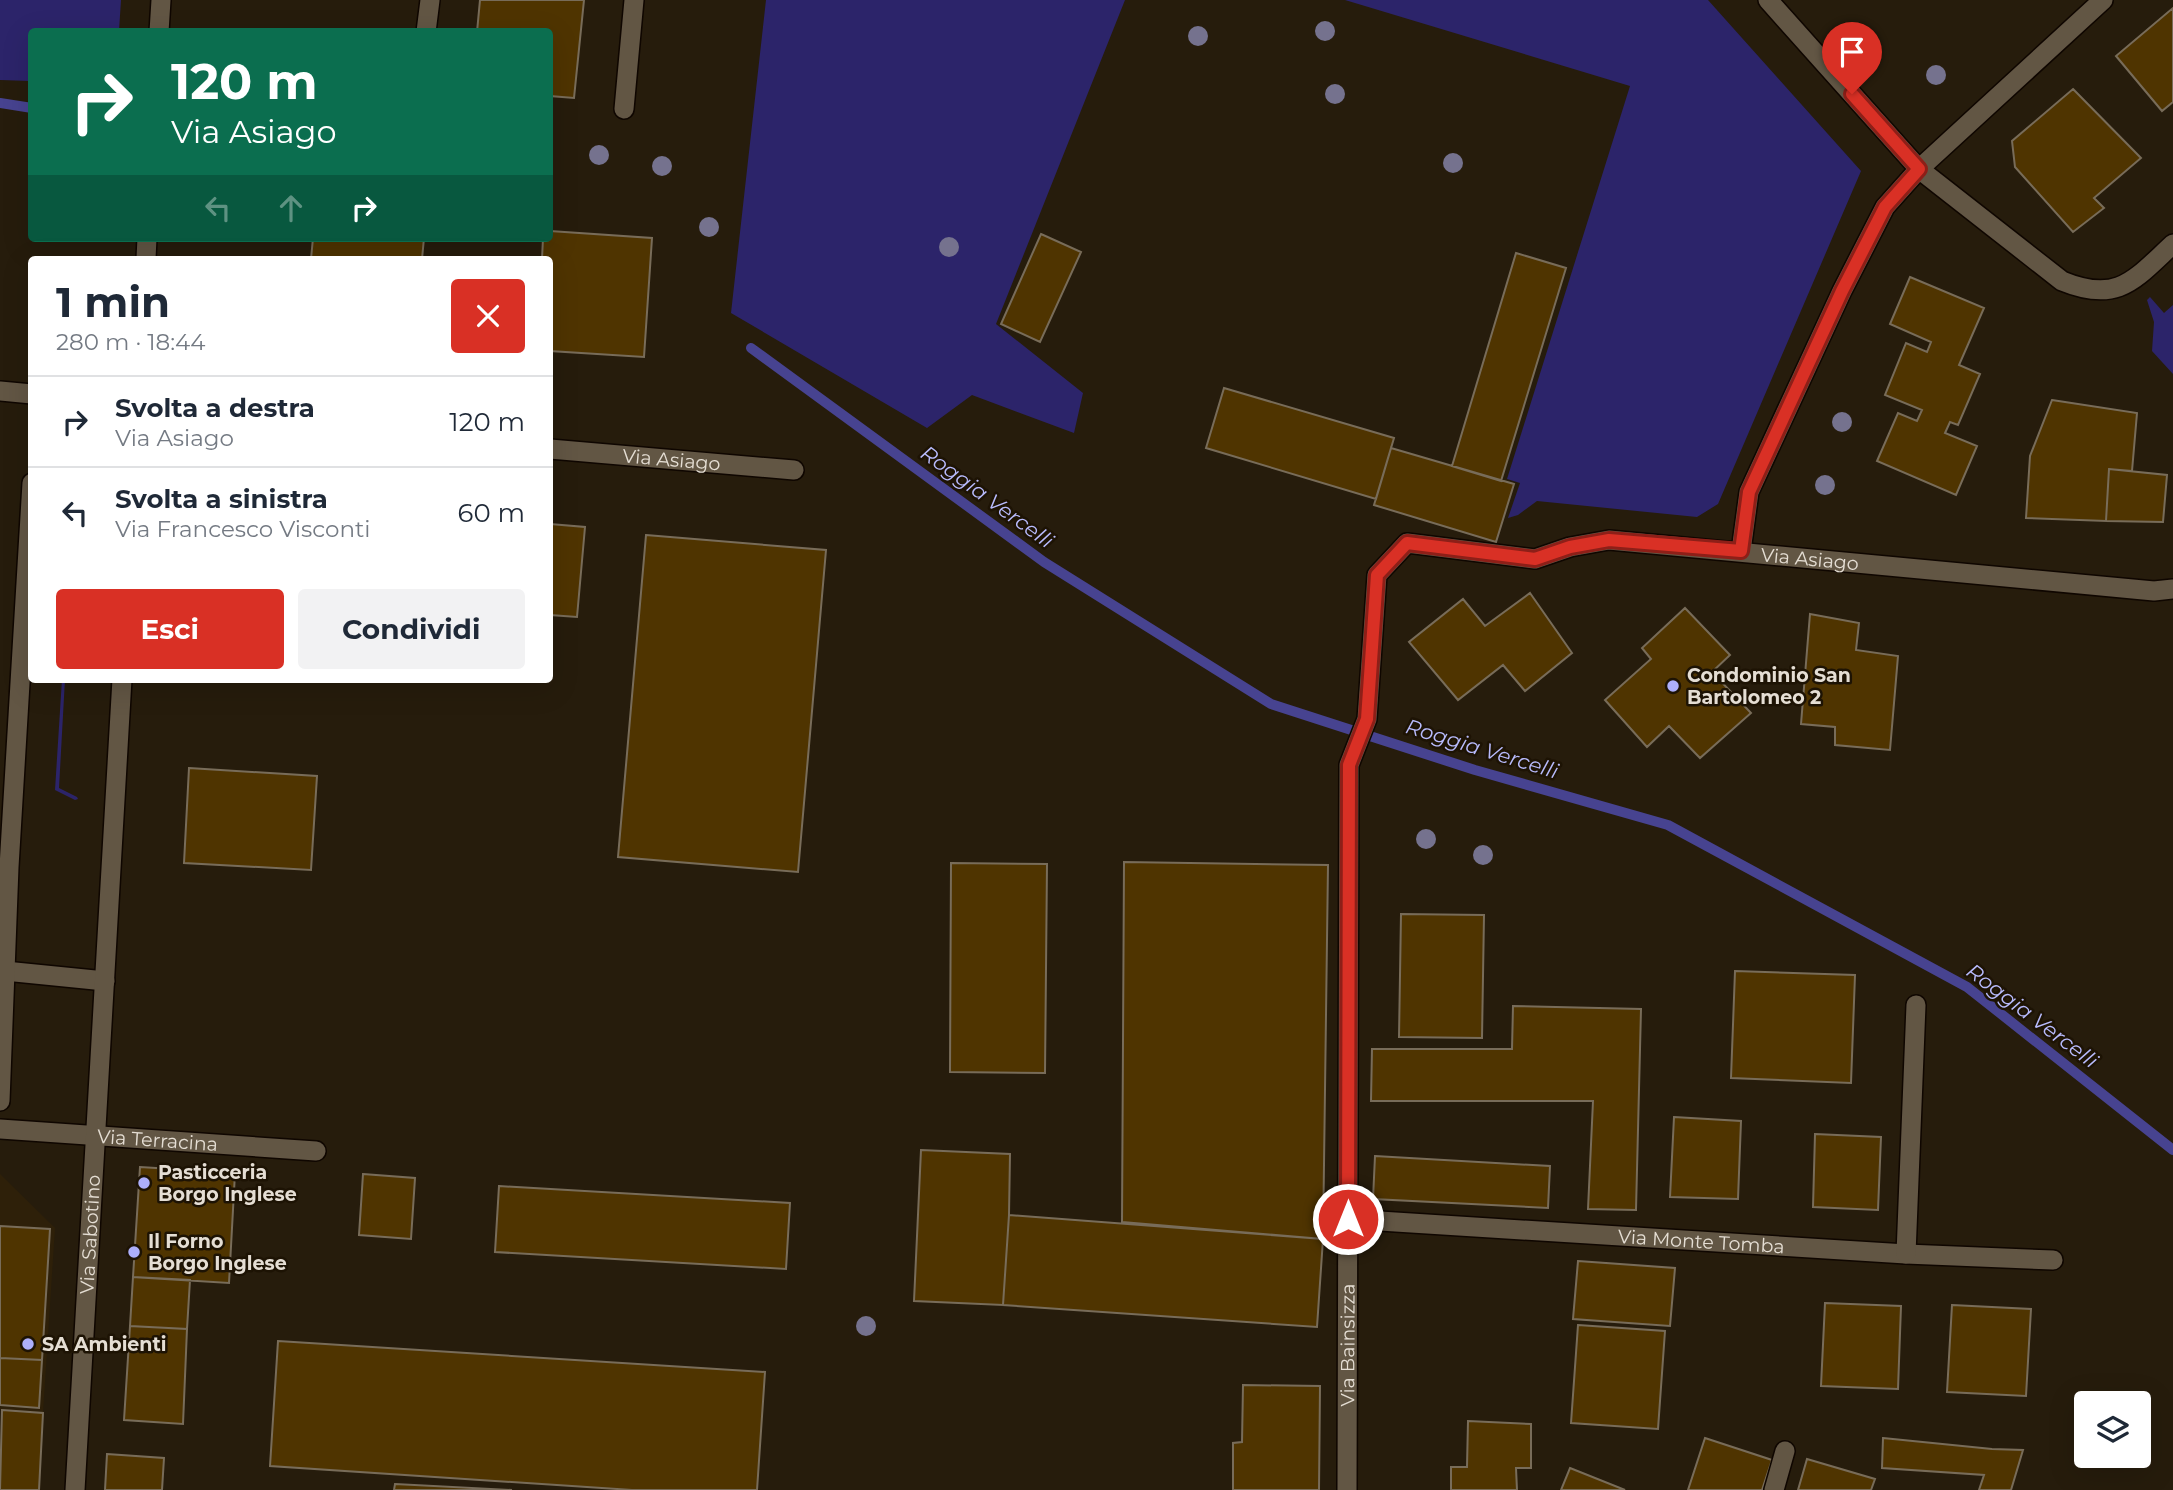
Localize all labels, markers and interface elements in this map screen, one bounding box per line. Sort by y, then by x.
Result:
pin [1822,22,1882,94]
icon: arrive [1833,33,1871,71]
text: 120 m [171,52,318,111]
icon: right [56,56,147,147]
text: Via Asiago [171,112,337,151]
icon: left [199,189,237,227]
icon: ahead [272,189,310,227]
icon: right [345,189,383,227]
text: 1 min [56,276,170,328]
button: close [451,279,525,353]
text: 280 m · 18:44 [56,328,206,356]
text: Svolta a destra [115,392,315,424]
icon: right [56,403,94,441]
text: 120 m [449,406,525,438]
text: Via Asiago [115,424,234,452]
water label: Roggia Vercelli [916,440,1059,553]
street label: Via Asiago [622,444,722,476]
text: Svolta a sinistra [115,483,328,515]
icon: left [56,494,94,532]
text: 60 m [458,497,525,529]
text: Via Francesco Visconti [115,515,371,543]
street label: Via Asiago [1760,543,1860,575]
button: Esci [56,589,284,669]
button: Condividi [298,589,525,669]
place label: Condominio San Bartolomeo 2 [1687,664,1851,709]
marker: Condominio San Bartolomeo 2 [1665,678,1681,694]
water label: Roggia Vercelli [1403,713,1562,784]
water label: Roggia Vercelli [1962,958,2103,1073]
street label: Via Terracina [96,1125,219,1156]
place label: Pasticceria Borgo Inglese [158,1161,297,1206]
street label: Via Sabotino [75,1174,105,1295]
marker: Pasticceria Borgo Inglese [136,1175,152,1191]
position arrow [1311,1182,1385,1256]
street label: Via Monte Tomba [1617,1225,1785,1258]
place label: Il Forno Borgo Inglese [148,1230,287,1275]
marker: Il Forno Borgo Inglese [126,1244,142,1260]
street label: Via Bainsizza [1336,1284,1360,1406]
place label: SA Ambienti [42,1333,166,1356]
marker: SA Ambienti [20,1336,36,1352]
map controls [2074,1391,2151,1468]
button: layers [2074,1391,2151,1468]

